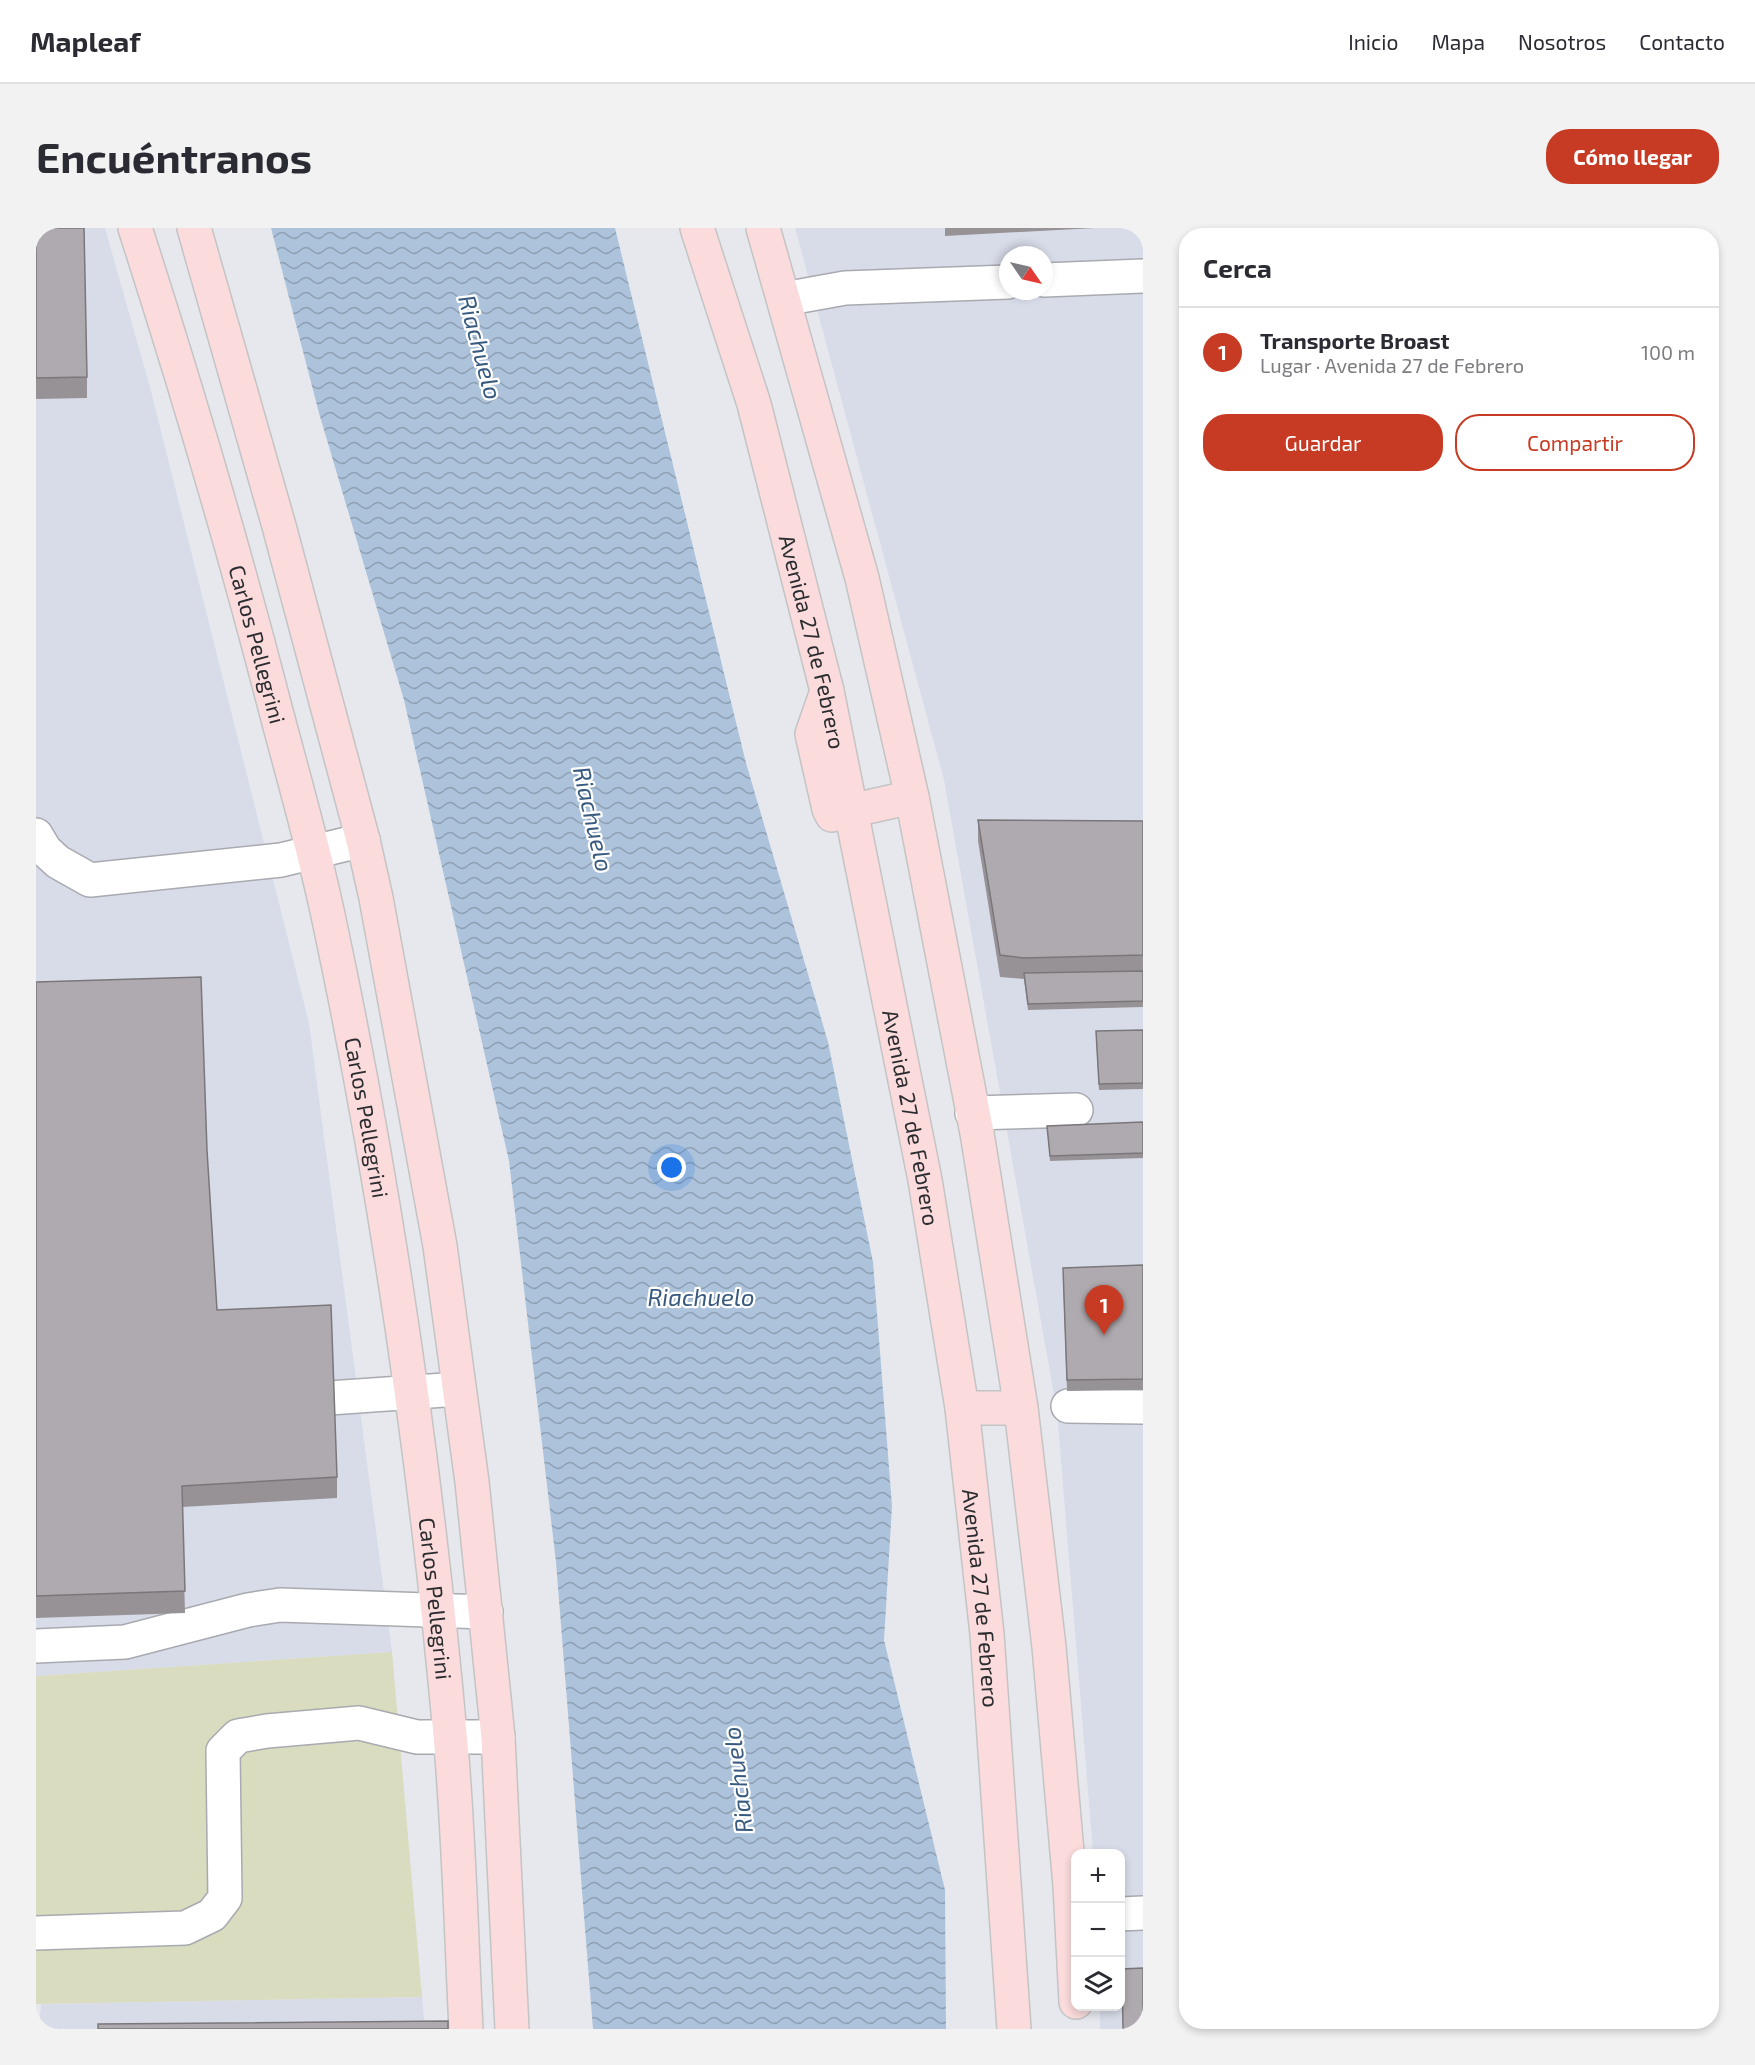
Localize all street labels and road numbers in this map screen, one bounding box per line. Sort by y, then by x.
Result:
street label: Avenida 27 de Febrero [775,532,851,751]
street label: Carlos Pellegrini [224,562,292,726]
street label: Avenida 27 de Febrero [878,1007,945,1227]
street label: Carlos Pellegrini [340,1035,395,1200]
street label: Avenida 27 de Febrero [958,1487,1005,1708]
street label: Carlos Pellegrini [414,1516,458,1681]

